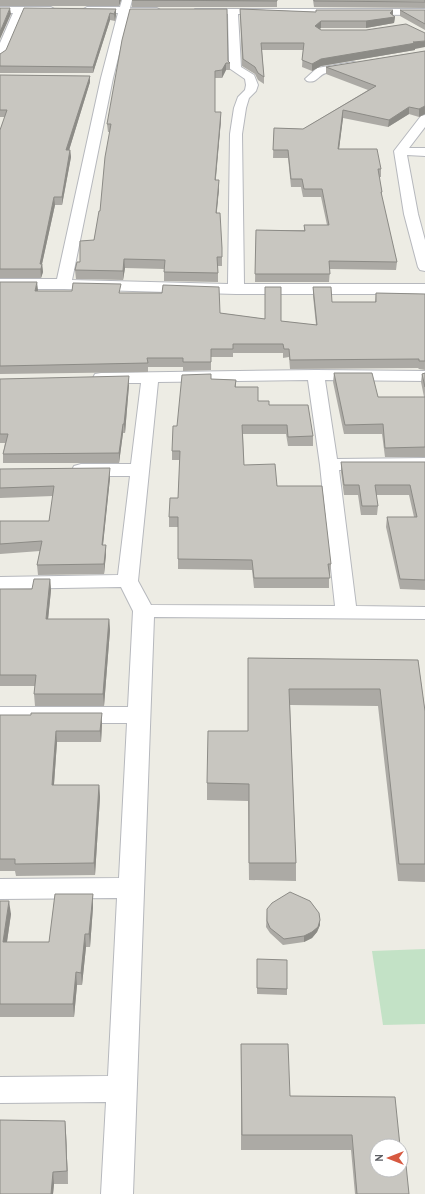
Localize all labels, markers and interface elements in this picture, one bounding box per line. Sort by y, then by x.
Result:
north arrow [369,1138,409,1178]
text: N [372,1154,386,1162]

